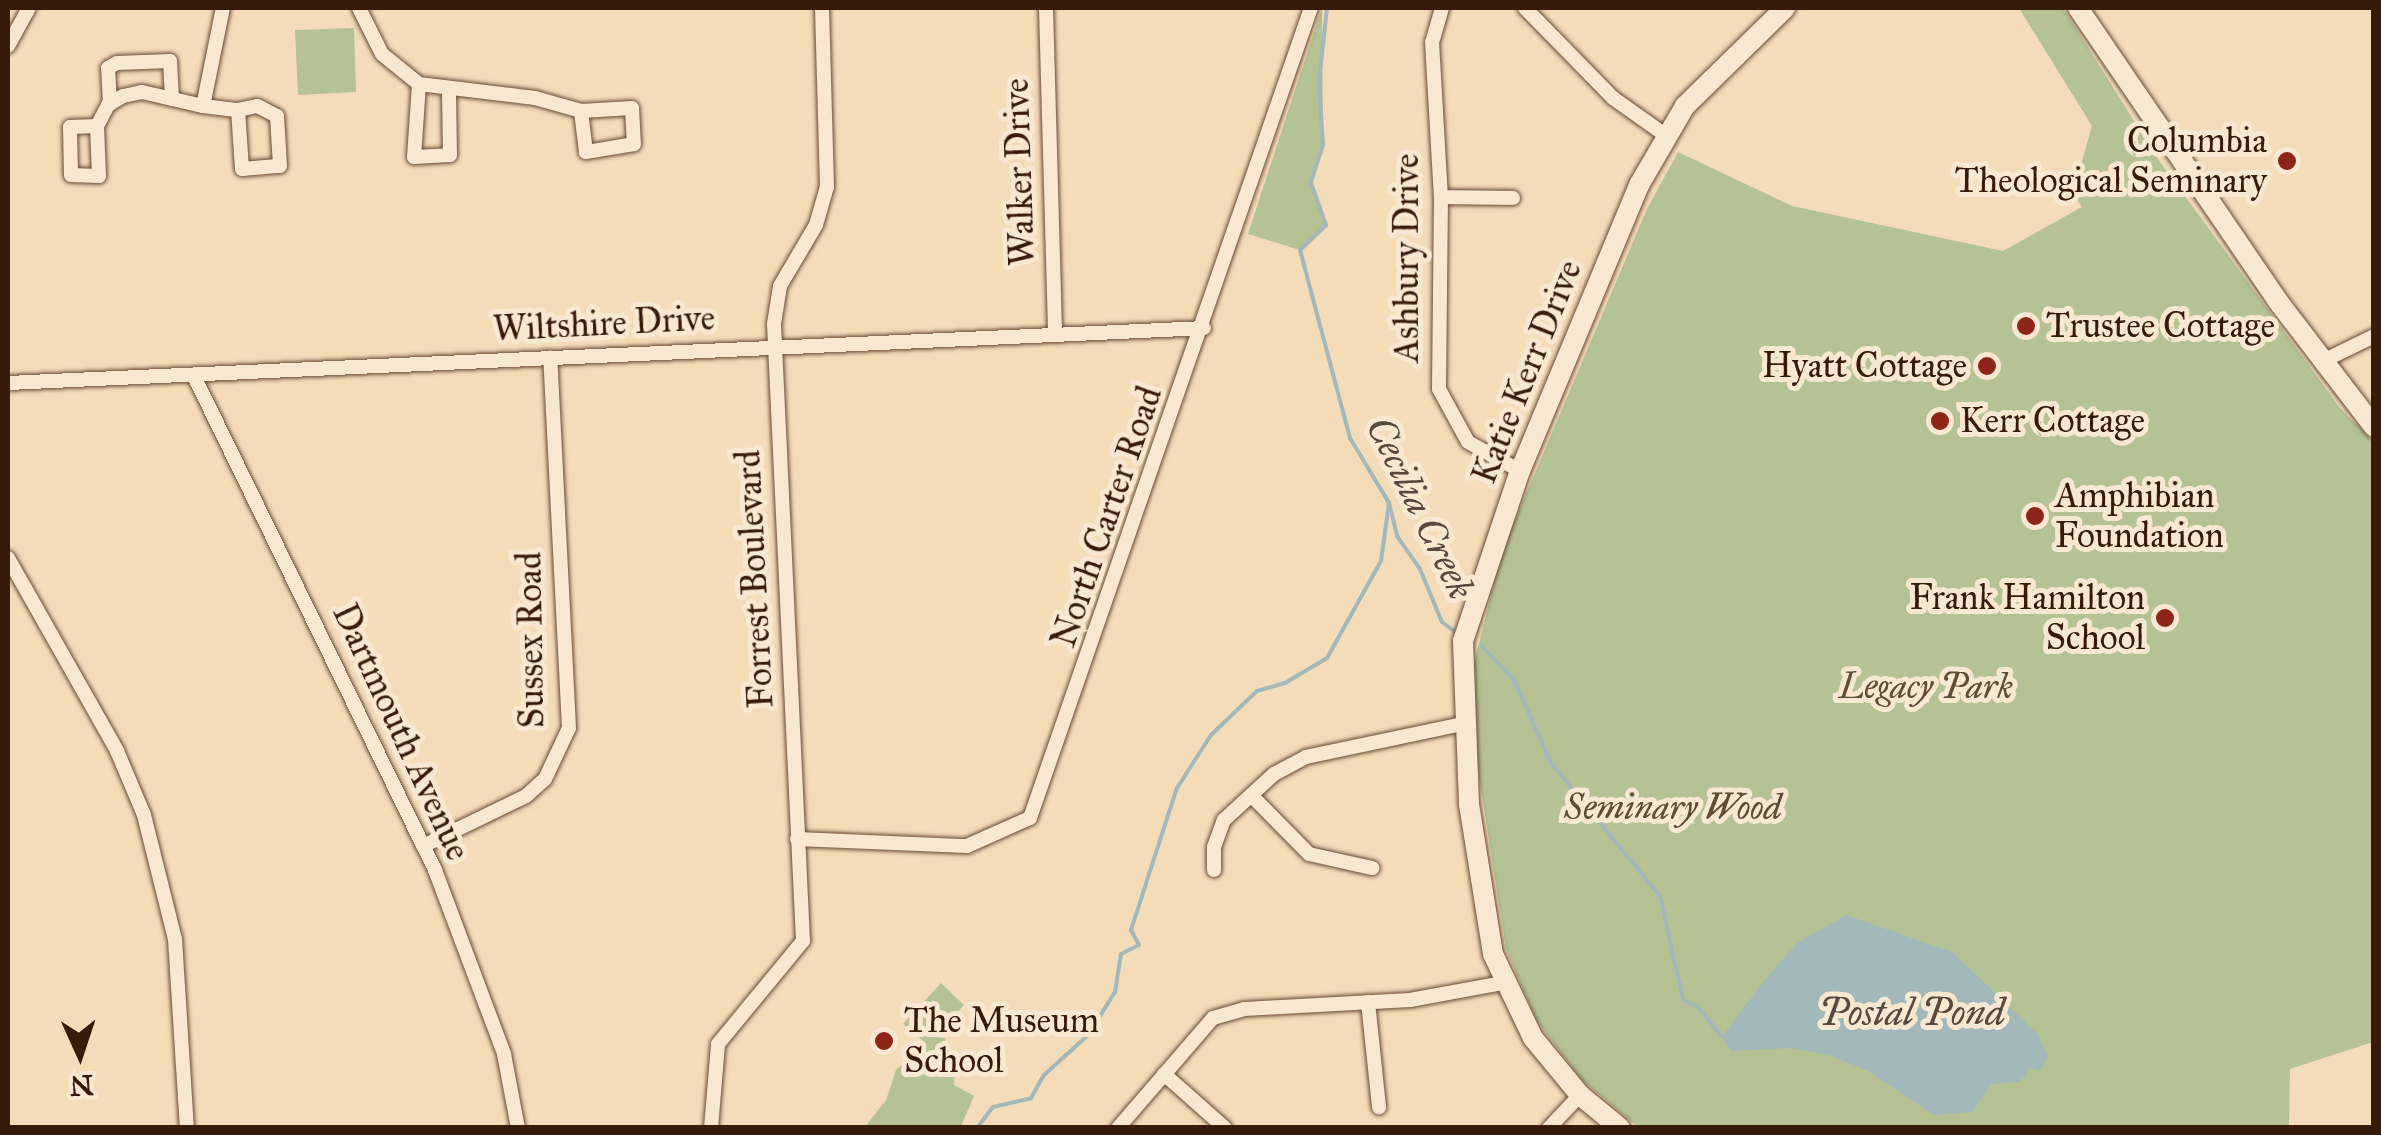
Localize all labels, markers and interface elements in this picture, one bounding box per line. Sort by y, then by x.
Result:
street label: Walker Drive [996,77,1044,267]
place label: Columbia Theological Seminary [1955,120,2267,202]
marker: Columbia Theological Seminary [2276,150,2298,172]
street label: Ashbury Drive [1386,153,1428,363]
street label: Katie Kerr Drive [1463,254,1591,490]
street label: Wiltshire Drive [492,297,716,351]
place label: Trustee Cottage [2046,305,2275,347]
marker: Trustee Cottage [2015,315,2037,337]
place label: Hyatt Cottage [1762,345,1967,387]
marker: Hyatt Cottage [1976,355,1998,377]
street label: North Carter Road [1043,381,1171,653]
place label: Kerr Cottage [1960,400,2145,442]
water label: Cecilia Creek [1356,409,1484,607]
marker: Kerr Cottage [1929,410,1951,432]
street label: Forrest Boulevard [727,449,783,709]
place label: Amphibian Foundation [2055,475,2224,557]
marker: Amphibian Foundation [2024,505,2046,527]
street label: Sussex Road [508,551,554,729]
place label: Frank Hamilton School [1910,577,2145,659]
street label: Dartmouth Avenue [323,597,479,867]
marker: Frank Hamilton School [2154,607,2176,629]
park label: Legacy Park [1839,666,2013,708]
park label: Seminary Wood [1564,787,1782,829]
water label: Postal Pond [1819,990,2005,1036]
place label: The Museum School [904,1000,1099,1082]
north arrow [30,1005,130,1105]
marker: The Museum School [873,1030,895,1052]
text: N [69,1067,94,1104]

